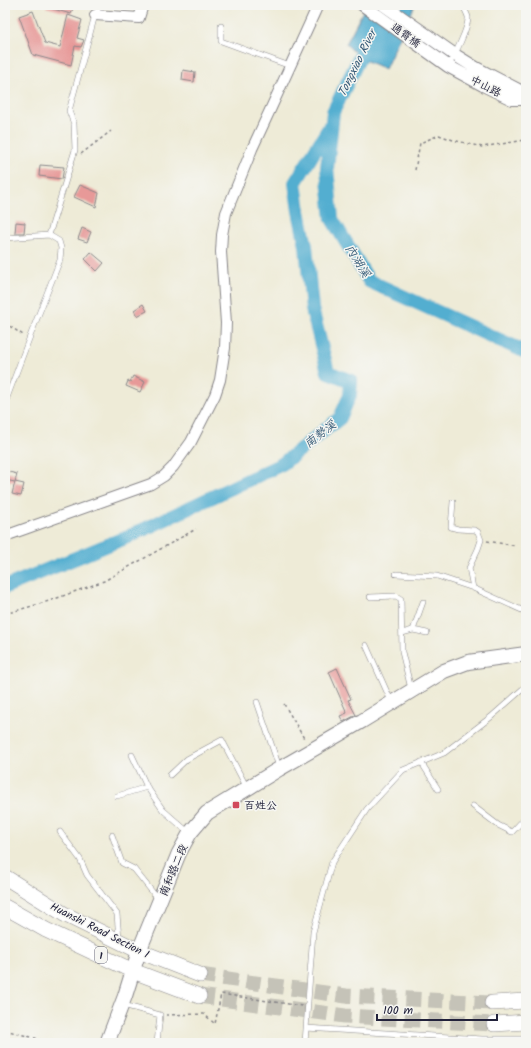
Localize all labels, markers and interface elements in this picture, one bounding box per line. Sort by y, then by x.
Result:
street label: 通霄橋 [387,19,424,53]
water label: Tongxiao River [333,24,383,100]
street label: 中山路 [467,71,504,102]
water label: 內湖溪 [340,241,376,282]
water label: 南勢溪 [300,415,341,453]
place label: 百姓公 [244,797,277,815]
marker: 百姓公 [231,800,241,810]
street label: 南和路二段 [155,842,193,899]
street label: Huanshi Road Section 1 [48,899,152,961]
road number: 1 [95,947,107,963]
scale bar [377,996,497,1022]
text: 100 m [383,1001,414,1020]

